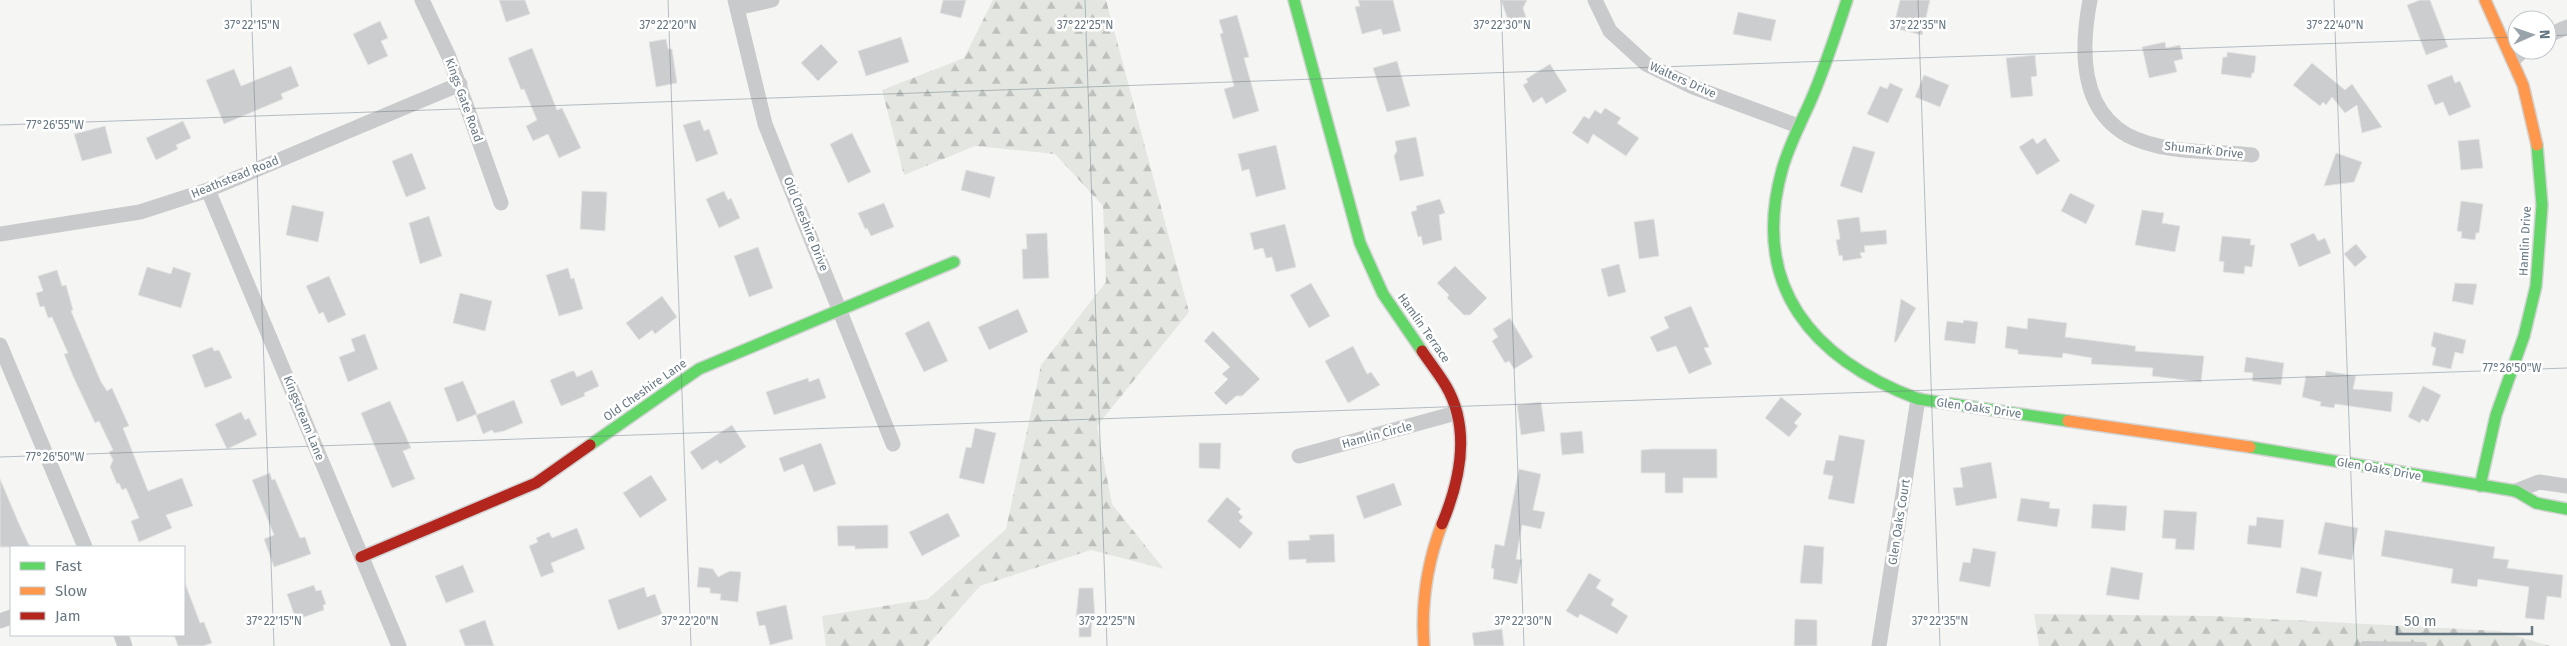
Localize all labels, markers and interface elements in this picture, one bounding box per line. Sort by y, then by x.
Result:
north arrow [2507,10,2557,60]
text: 37°22'15"N [224,18,280,32]
text: 37°22'20"N [639,18,697,32]
text: 37°22'25"N [1057,18,1113,32]
text: 37°22'30"N [1473,18,1531,32]
text: 37°22'35"N [1890,18,1946,32]
text: 37°22'40"N [2306,18,2364,32]
text: N [2536,30,2553,40]
street label: Kings Gate Road [442,56,486,144]
street label: Walters Drive [1647,59,1719,101]
text: 77°26'55"W [26,118,84,132]
street label: Shumark Drive [2164,139,2244,161]
street label: Heathstead Road [189,153,281,201]
street label: Old Cheshire Drive [781,175,831,273]
street label: Hamlin Drive [2516,206,2534,276]
street label: Hamlin Terrace [1395,291,1453,365]
street label: Old Cheshire Lane [601,356,689,424]
text: 77°26'50"W [2482,361,2542,375]
street label: Kingstream Lane [281,374,327,462]
street label: Glen Oaks Drive [1936,395,2022,421]
street label: Hamlin Circle [1340,419,1414,451]
text: 77°26'50"W [25,450,85,464]
street label: Glen Oaks Drive [2336,455,2422,483]
street label: Glen Oaks Court [1885,477,1913,566]
legend [10,546,185,636]
text: Fast [55,557,82,575]
text: Slow [55,582,87,600]
scale bar [2397,604,2532,636]
text: Jam [55,607,81,625]
text: 50 m [2404,612,2437,630]
text: 37°22'15"N [246,614,302,628]
text: 37°22'20"N [661,614,719,628]
text: 37°22'25"N [1079,614,1135,628]
text: 37°22'30"N [1494,614,1552,628]
text: 37°22'35"N [1912,614,1968,628]

